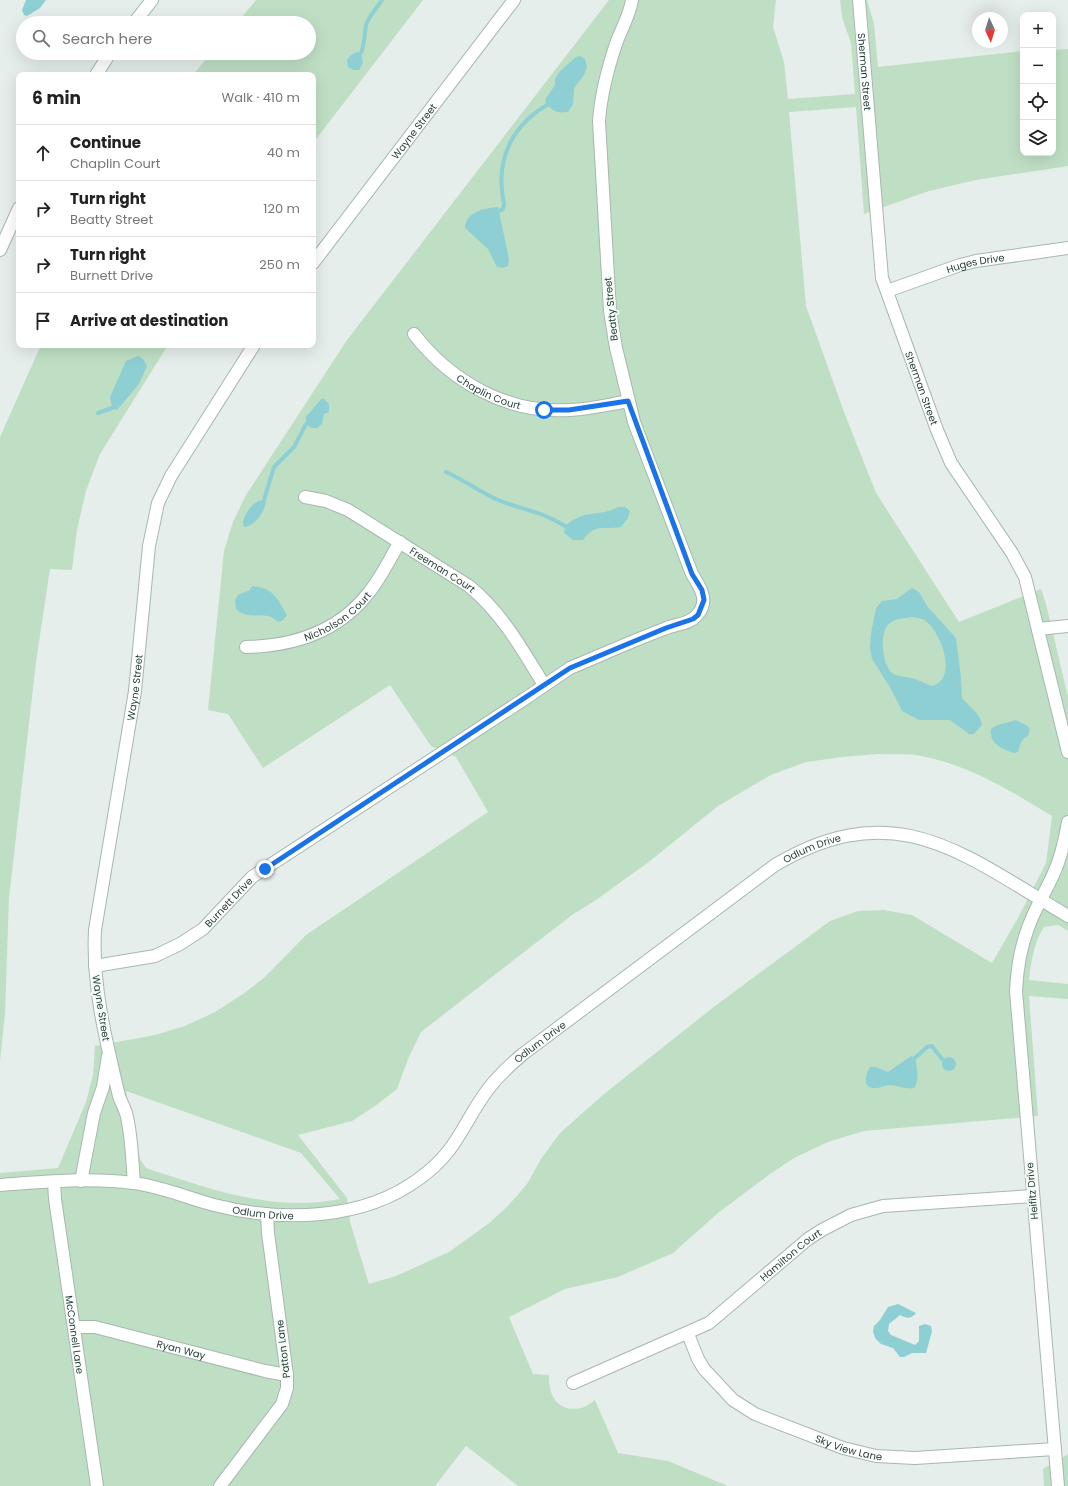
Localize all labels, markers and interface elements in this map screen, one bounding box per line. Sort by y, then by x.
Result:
north arrow [972,12,1008,48]
map controls [1020,12,1056,156]
button: + [1020,12,1056,48]
search box [16,16,316,60]
icon: search [30,27,52,49]
text: Search here [62,28,152,49]
street label: Sherman Street [854,32,876,111]
button: − [1020,48,1056,84]
button: locate [1020,84,1056,120]
text: 6 min [32,86,81,110]
text: Walk · 410 m [222,88,300,107]
street label: Wayne Street [388,100,440,162]
button: layers [1020,120,1056,156]
text: Continue [70,132,141,153]
icon: ahead [32,142,54,164]
text: 40 m [267,143,300,162]
text: Chaplin Court [70,154,160,173]
text: Turn right [70,188,146,209]
icon: right [32,198,54,220]
text: 120 m [263,199,300,218]
text: Beatty Street [70,210,153,229]
text: Turn right [70,244,146,265]
street label: Huges Drive [944,250,1005,277]
icon: right [32,254,54,276]
text: 250 m [259,255,300,274]
text: Burnett Drive [70,266,153,285]
street label: Beatty Street [600,276,622,342]
icon: arrive [32,310,54,332]
text: Arrive at destination [70,310,228,331]
street label: Sherman Street [902,349,942,427]
street label: Chaplin Court [454,370,523,413]
route start [535,401,553,419]
street label: Freeman Court [407,543,479,596]
street label: Nicholson Court [302,588,375,645]
street label: Wayne Street [123,653,146,722]
street label: Odlum Drive [780,830,842,867]
route end [256,860,274,878]
street label: Burnett Drive [201,874,256,931]
street label: Wayne Street [88,974,114,1042]
street label: Odlum Drive [510,1017,569,1066]
street label: Heifitz Drive [1022,1162,1042,1220]
street label: Odlum Drive [231,1202,294,1223]
street label: Hamilton Court [756,1225,825,1284]
street label: McConnell Lane [62,1294,88,1375]
street label: Patton Lane [272,1319,294,1379]
street label: Ryan Way [155,1336,207,1363]
street label: Sky View Lane [813,1431,883,1464]

